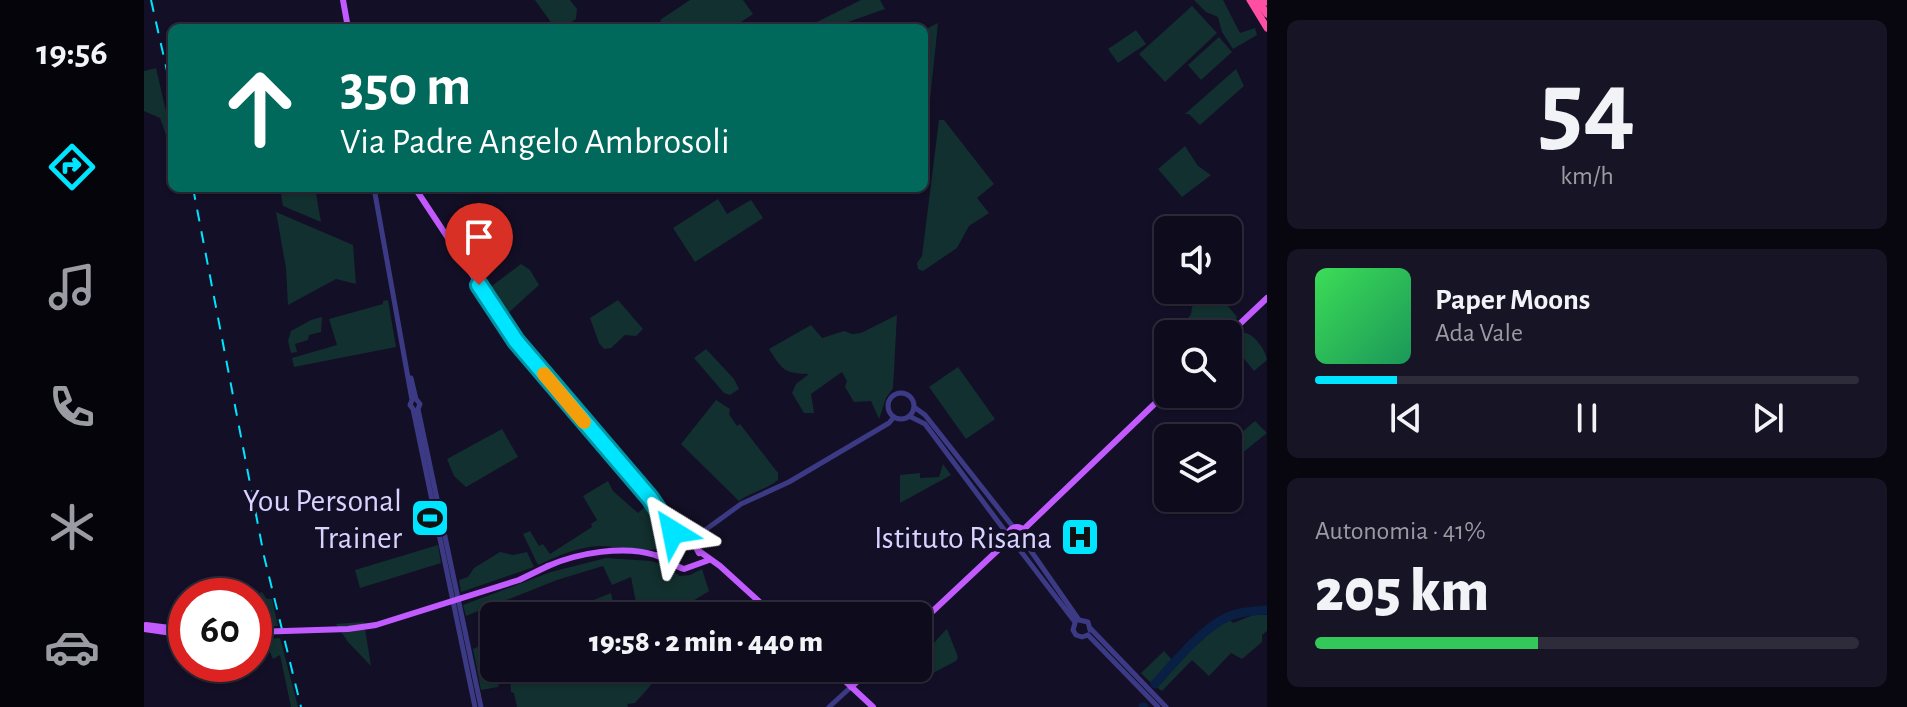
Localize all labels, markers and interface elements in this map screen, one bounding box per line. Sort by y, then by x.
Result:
text: 19:56 [36,35,108,71]
icon: ahead [208,56,312,160]
text: 54 [1538,57,1636,161]
text: 350 m [340,59,471,115]
text: Via Padre Angelo Ambrosoli [340,124,730,160]
icon: directions [44,139,100,195]
text: km/h [1560,163,1614,189]
pin [445,203,513,285]
icon: arrive [457,215,501,259]
map controls [1154,216,1242,512]
button: sound [1154,216,1242,304]
icon: music [44,259,100,315]
text: Paper Moons [1435,285,1590,315]
button: search [1154,320,1242,408]
text: Ada Vale [1435,320,1523,346]
icon: phone [44,379,100,435]
icon: previous [1384,396,1428,440]
icon: pause [1565,396,1609,440]
icon: next [1746,396,1790,440]
button: layers [1154,424,1242,512]
place label: You Personal Trainer [243,485,403,554]
position arrow [631,490,715,574]
sports icon: You Personal Trainer [409,497,451,539]
icon: climate [44,499,100,555]
hospital icon: Istituto Risana [1059,516,1101,558]
text: Autonomia · 41% [1315,518,1486,544]
place label: Istituto Risana [874,522,1052,554]
text: 205 km [1315,562,1489,622]
speed limit sign: 60 [168,578,272,682]
icon: car [44,619,100,675]
text: 19:58 · 2 min · 440 m [589,627,823,657]

